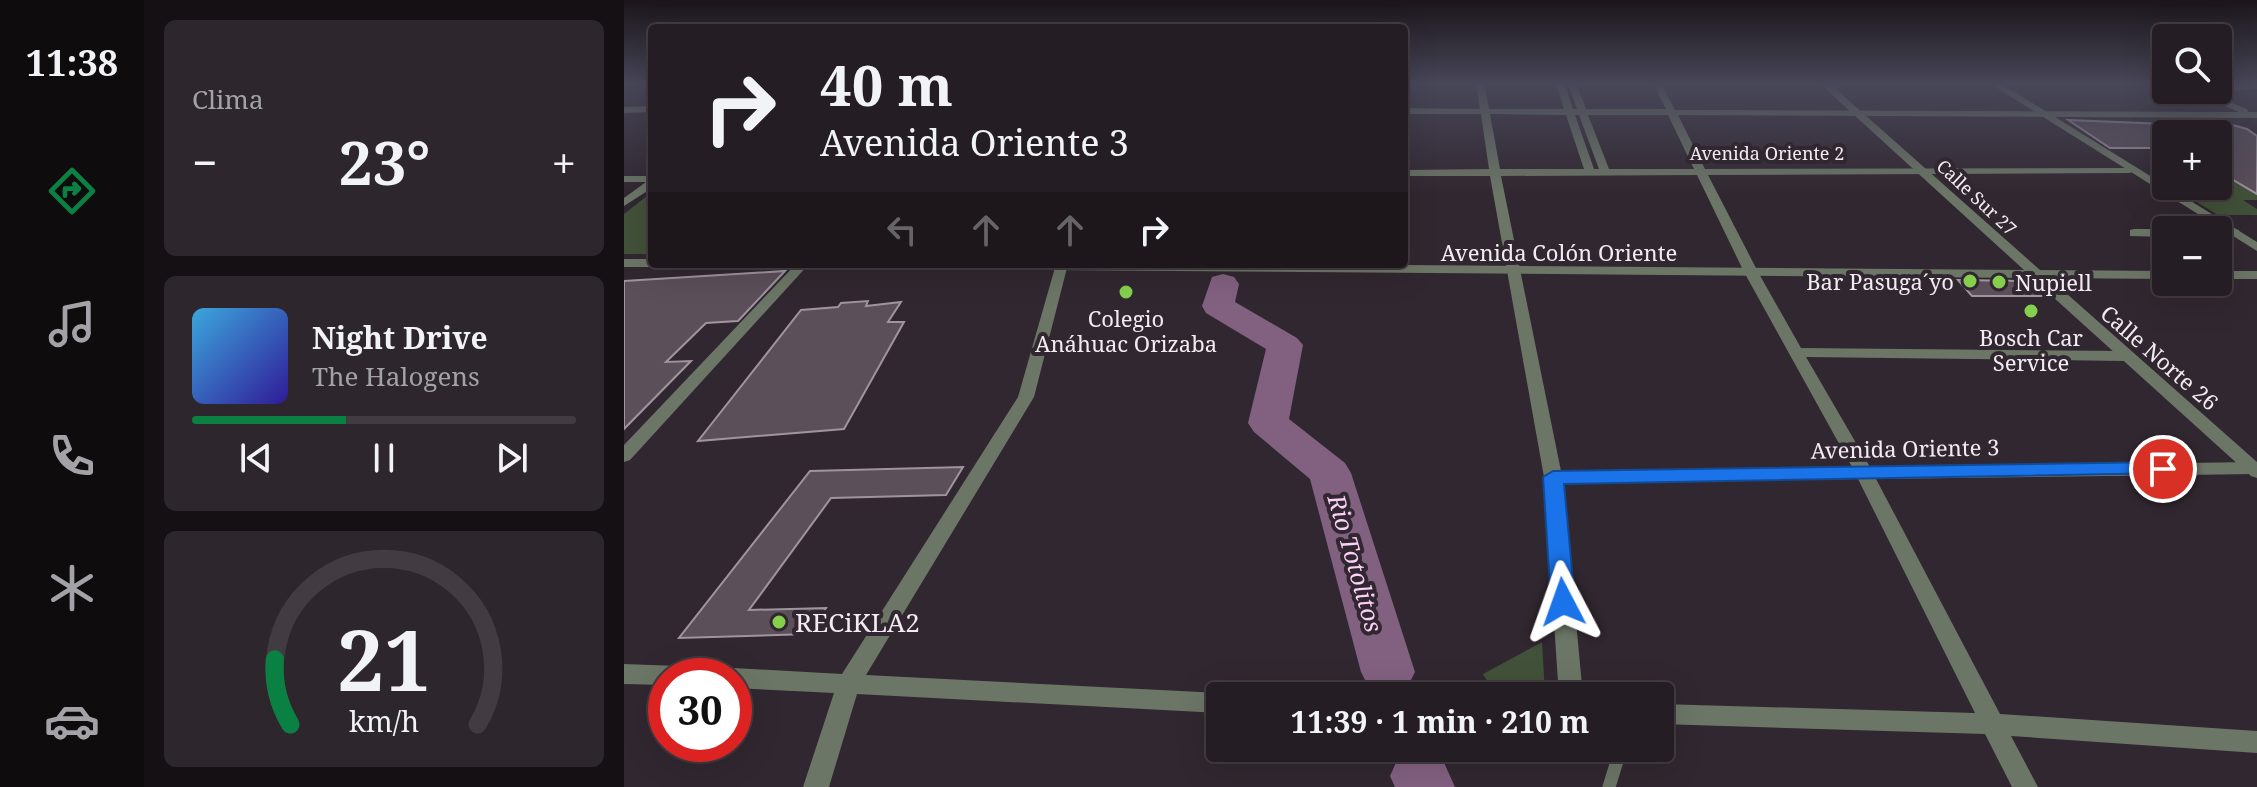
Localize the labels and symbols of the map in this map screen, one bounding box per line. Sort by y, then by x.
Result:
street label: Avenida Oriente 2 [1690,141,1844,165]
street label: Calle Sur 27 [1932,154,2022,240]
street label: Avenida Colón Oriente [1441,237,1677,267]
place label: Bar Pasuga´yo [1806,266,1954,296]
place label: Nupiell [2015,267,2092,297]
marker: Bar Pasuga´yo [1961,272,1979,290]
marker: Nupiell [1990,273,2008,291]
marker: Colegio Anáhuac Orizaba [1117,283,1135,301]
street label: Calle Norte 26 [2095,298,2225,416]
marker: Bosch Car Service [2022,302,2040,320]
place label: Colegio Anáhuac Orizaba [1035,303,1217,358]
place label: Bosch Car Service [1979,322,2084,377]
street label: Avenida Oriente 3 [1810,431,2000,465]
pin [2129,435,2197,503]
water label: Rio Totolitos [1320,489,1391,636]
position arrow [1521,560,1605,644]
place label: RECiKLA2 [795,604,920,640]
marker: RECiKLA2 [770,613,788,631]
speed limit sign: 30 [648,658,752,762]

